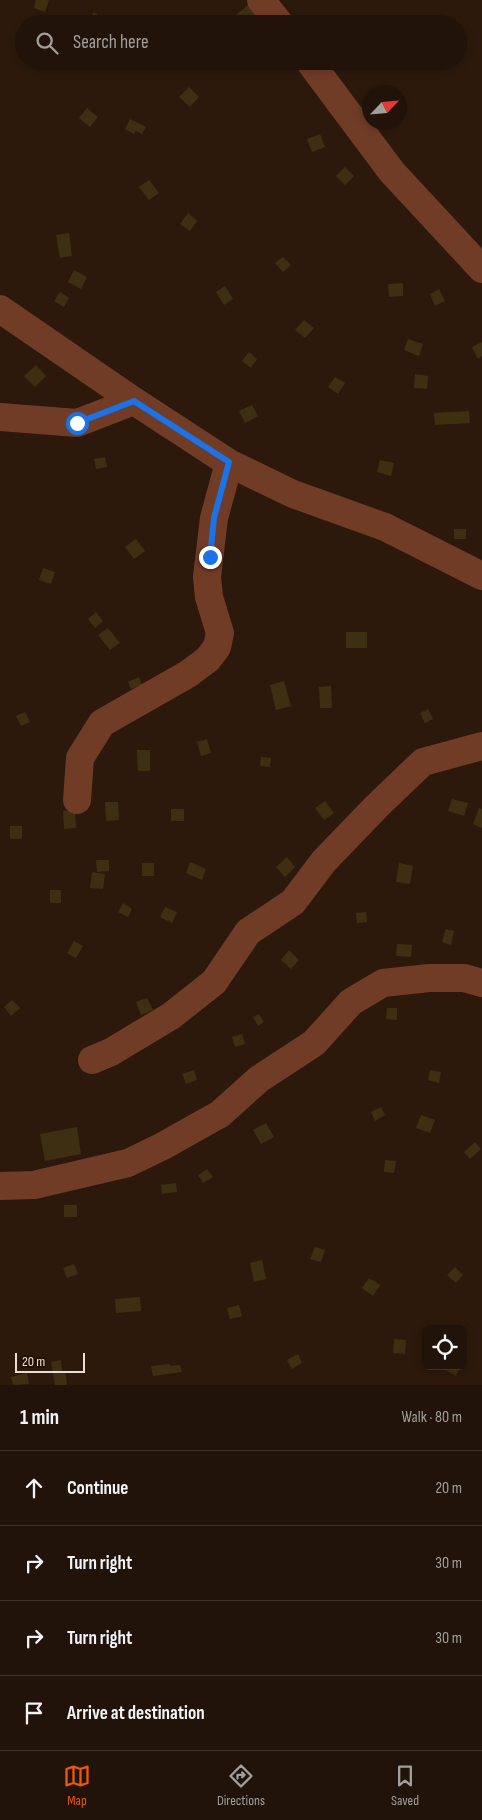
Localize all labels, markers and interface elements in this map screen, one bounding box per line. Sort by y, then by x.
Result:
search box [15,15,467,70]
icon: search [33,29,61,57]
text: Search here [73,31,149,54]
north arrow [362,85,407,130]
route start [66,412,89,435]
route end [199,546,222,569]
map controls [422,1325,467,1370]
button: locate [422,1325,467,1370]
scale bar [15,1350,85,1373]
text: 20 m [22,1353,45,1370]
text: 1 min [20,1405,59,1430]
text: Walk · 80 m [402,1408,462,1427]
icon: ahead [20,1474,48,1502]
text: Continue [67,1477,128,1500]
text: 20 m [435,1479,462,1498]
icon: right [20,1549,48,1577]
text: Turn right [67,1552,132,1575]
text: 30 m [435,1554,462,1573]
icon: right [20,1624,48,1652]
text: Turn right [67,1627,132,1650]
text: 30 m [435,1629,462,1648]
icon: arrive [20,1699,48,1727]
text: Arrive at destination [67,1702,205,1725]
tab: Map [63,1762,91,1809]
tab: Directions [217,1762,265,1809]
tab: Saved [391,1762,419,1809]

